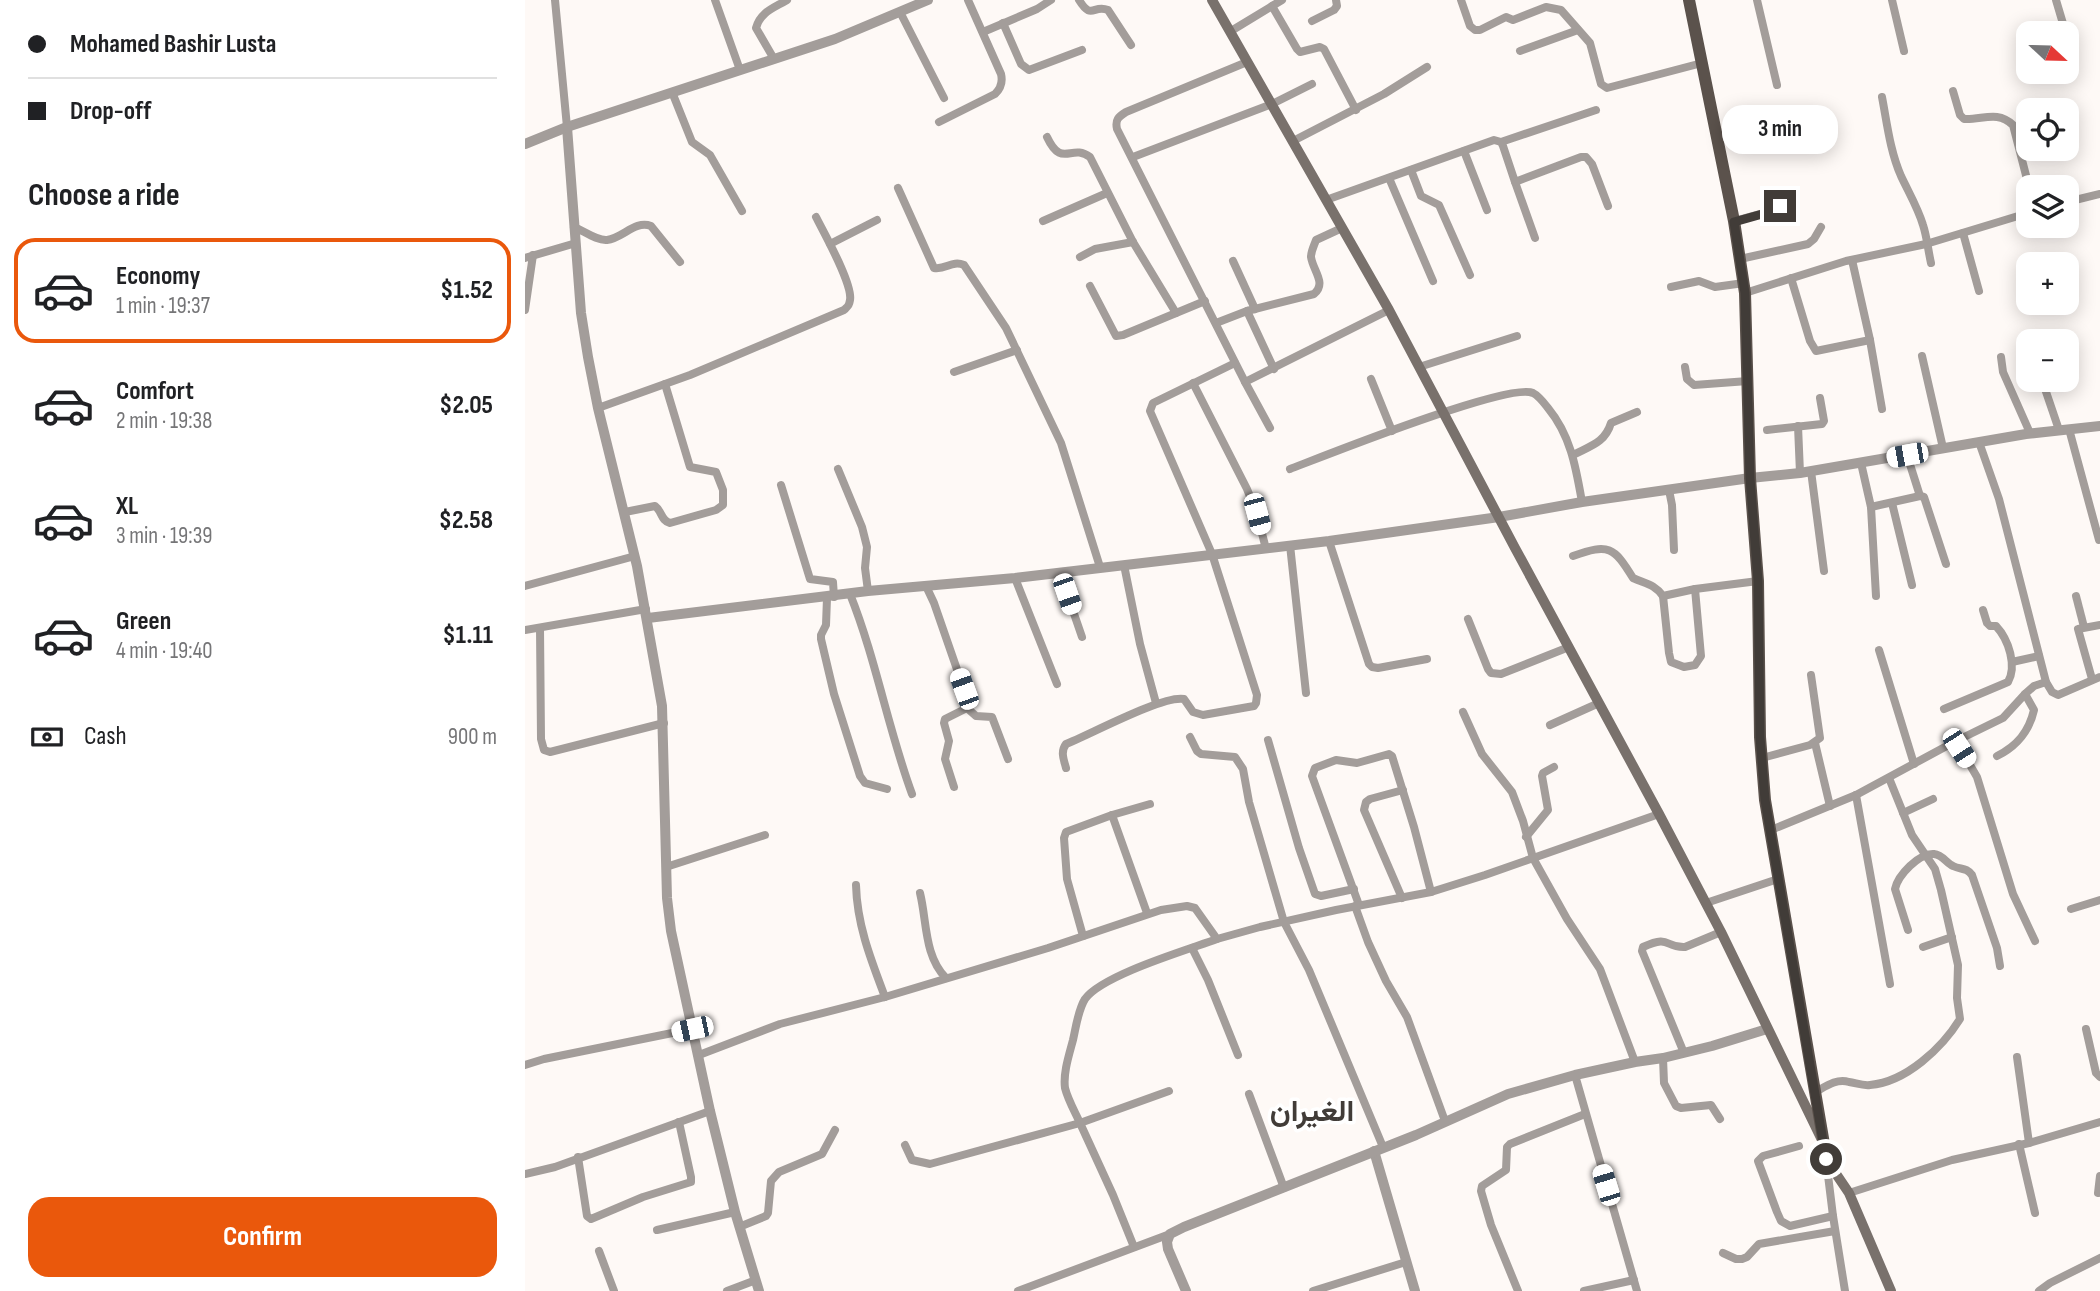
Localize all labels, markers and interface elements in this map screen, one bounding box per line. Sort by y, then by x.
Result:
north arrow [2016,21,2079,84]
map controls [2016,21,2079,392]
text: Mohamed Bashir Lusta [70,29,277,60]
text: Drop-off [70,96,151,127]
button: locate [2016,98,2079,161]
callout: 3 min [1722,104,1838,154]
text: 3 min [1758,115,1802,143]
button: layers [2016,175,2079,238]
text: Choose a ride [28,176,180,215]
route end [1764,190,1796,222]
button: + [2016,252,2079,315]
icon: car [32,259,95,322]
text: Economy [116,261,200,292]
text: $1.52 [440,275,493,306]
text: 1 min · 19:37 [116,292,210,320]
button: − [2016,329,2079,392]
icon: car [32,374,95,437]
text: Comfort [116,376,194,407]
text: $2.05 [439,390,493,421]
text: 2 min · 19:38 [116,407,212,435]
car [1885,441,1930,469]
icon: car [32,489,95,552]
text: XL [116,491,138,522]
car [1242,491,1273,537]
text: $2.58 [439,505,493,536]
text: 3 min · 19:39 [116,522,213,550]
car [1051,571,1084,617]
icon: car [32,604,95,667]
text: Green [116,606,171,637]
text: $1.11 [442,620,493,651]
text: 4 min · 19:40 [116,637,213,665]
car [947,666,982,712]
icon: cash [28,718,66,756]
text: Cash [84,721,127,752]
text: 900 m [448,723,497,751]
car [1939,725,1980,771]
car [670,1014,715,1044]
district label: الغيران [1270,1094,1354,1130]
route start [1810,1143,1842,1175]
car [1590,1162,1623,1208]
button: Confirm [28,1197,497,1277]

